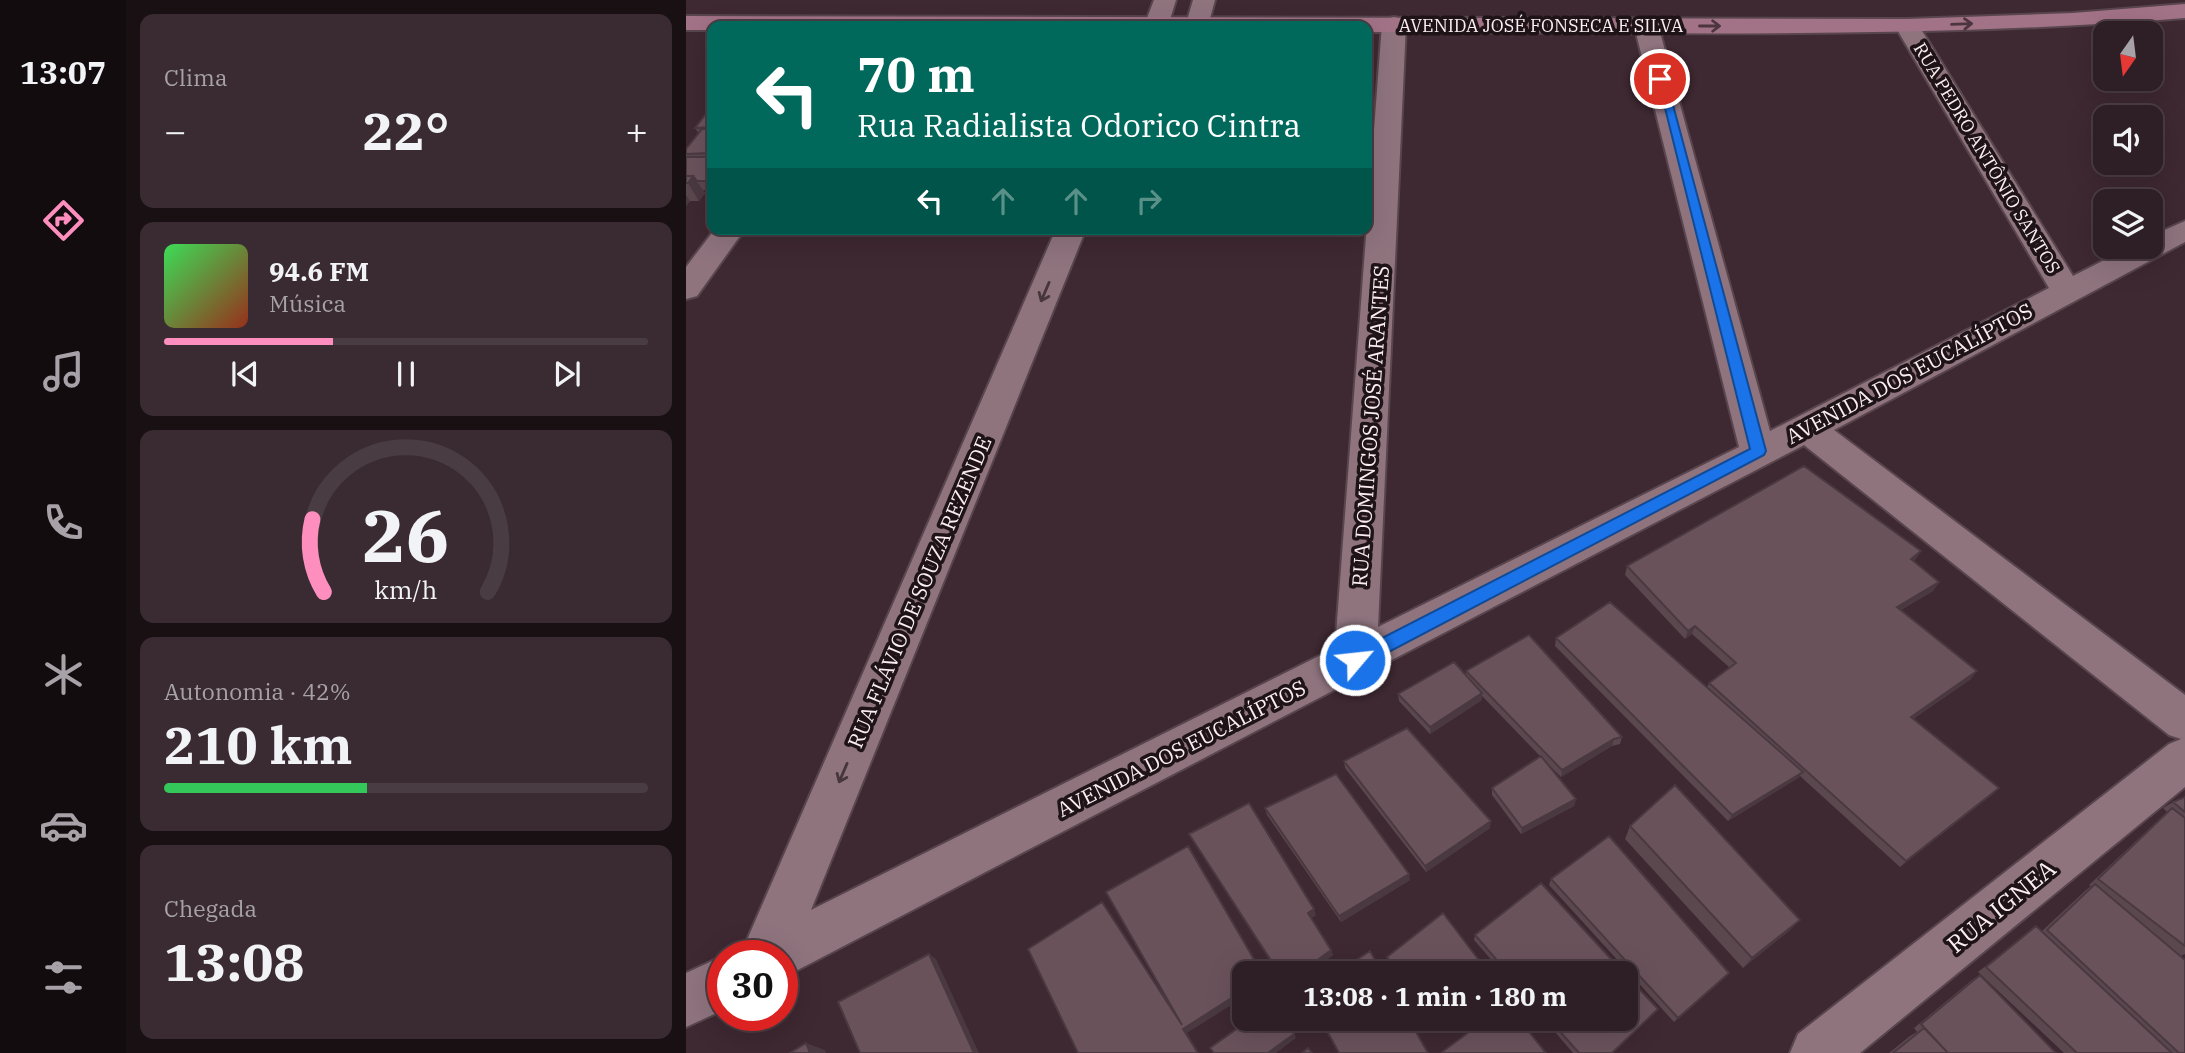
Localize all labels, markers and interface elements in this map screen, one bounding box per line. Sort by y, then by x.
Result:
street label: AVENIDA JOSÉ FONSECA E SILVA [1399,14,1684,37]
one-way arrow [1950,18,1973,31]
one-way arrow [1698,19,1721,33]
north arrow [2093,21,2163,91]
map controls [2093,21,2163,259]
street label: RUA PEDRO ANTÔNIO SANTOS [1909,38,2065,278]
text: 70 m [857,42,975,105]
icon: left [742,49,833,140]
pin [1630,49,1690,109]
text: 13:07 [20,51,106,93]
icon: arrive [1641,60,1679,98]
text: Clima [164,62,228,92]
text: 22° [363,97,449,164]
text: Rua Radialista Odorico Cintra [857,104,1301,146]
button: sound [2093,105,2163,175]
text: − [164,106,187,155]
text: + [625,106,648,155]
icon: left [911,182,949,220]
icon: ahead [984,182,1022,220]
icon: ahead [1057,182,1095,220]
icon: right [1130,182,1168,220]
button: layers [2093,189,2163,259]
icon: directions [39,196,88,245]
text: 94.6 FM [269,254,369,288]
street label: RUA DOMINGOS JOSÉ ARANTES [1345,264,1395,588]
one-way arrow [1037,281,1050,302]
text: Música [269,288,346,318]
street label: AVENIDA DOS EUCALÍPTOS [1781,296,2037,450]
icon: music [39,347,88,396]
icon: previous [226,355,264,393]
icon: pause [387,355,425,393]
icon: next [548,355,586,393]
street label: RUA FLÁVIO DE SOUZA REZENDE [840,432,998,752]
text: 26 [362,488,450,583]
icon: phone [39,498,88,547]
text: km/h [374,573,438,606]
position arrow [1318,623,1392,697]
icon: climate [39,650,88,699]
street label: AVENIDA DOS EUCALÍPTOS [1052,673,1310,823]
text: Autonomia · 42% [164,676,351,706]
text: 210 km [164,711,353,778]
one-way arrow [835,762,848,783]
icon: car [39,801,88,850]
street label: RUA IGNEA [1940,852,2062,960]
text: Chegada [164,893,257,923]
text: 13:08 [164,928,305,995]
speed limit sign: 30 [707,940,798,1031]
icon: filters [39,953,88,1002]
text: 13:08 · 1 min · 180 m [1303,979,1567,1013]

